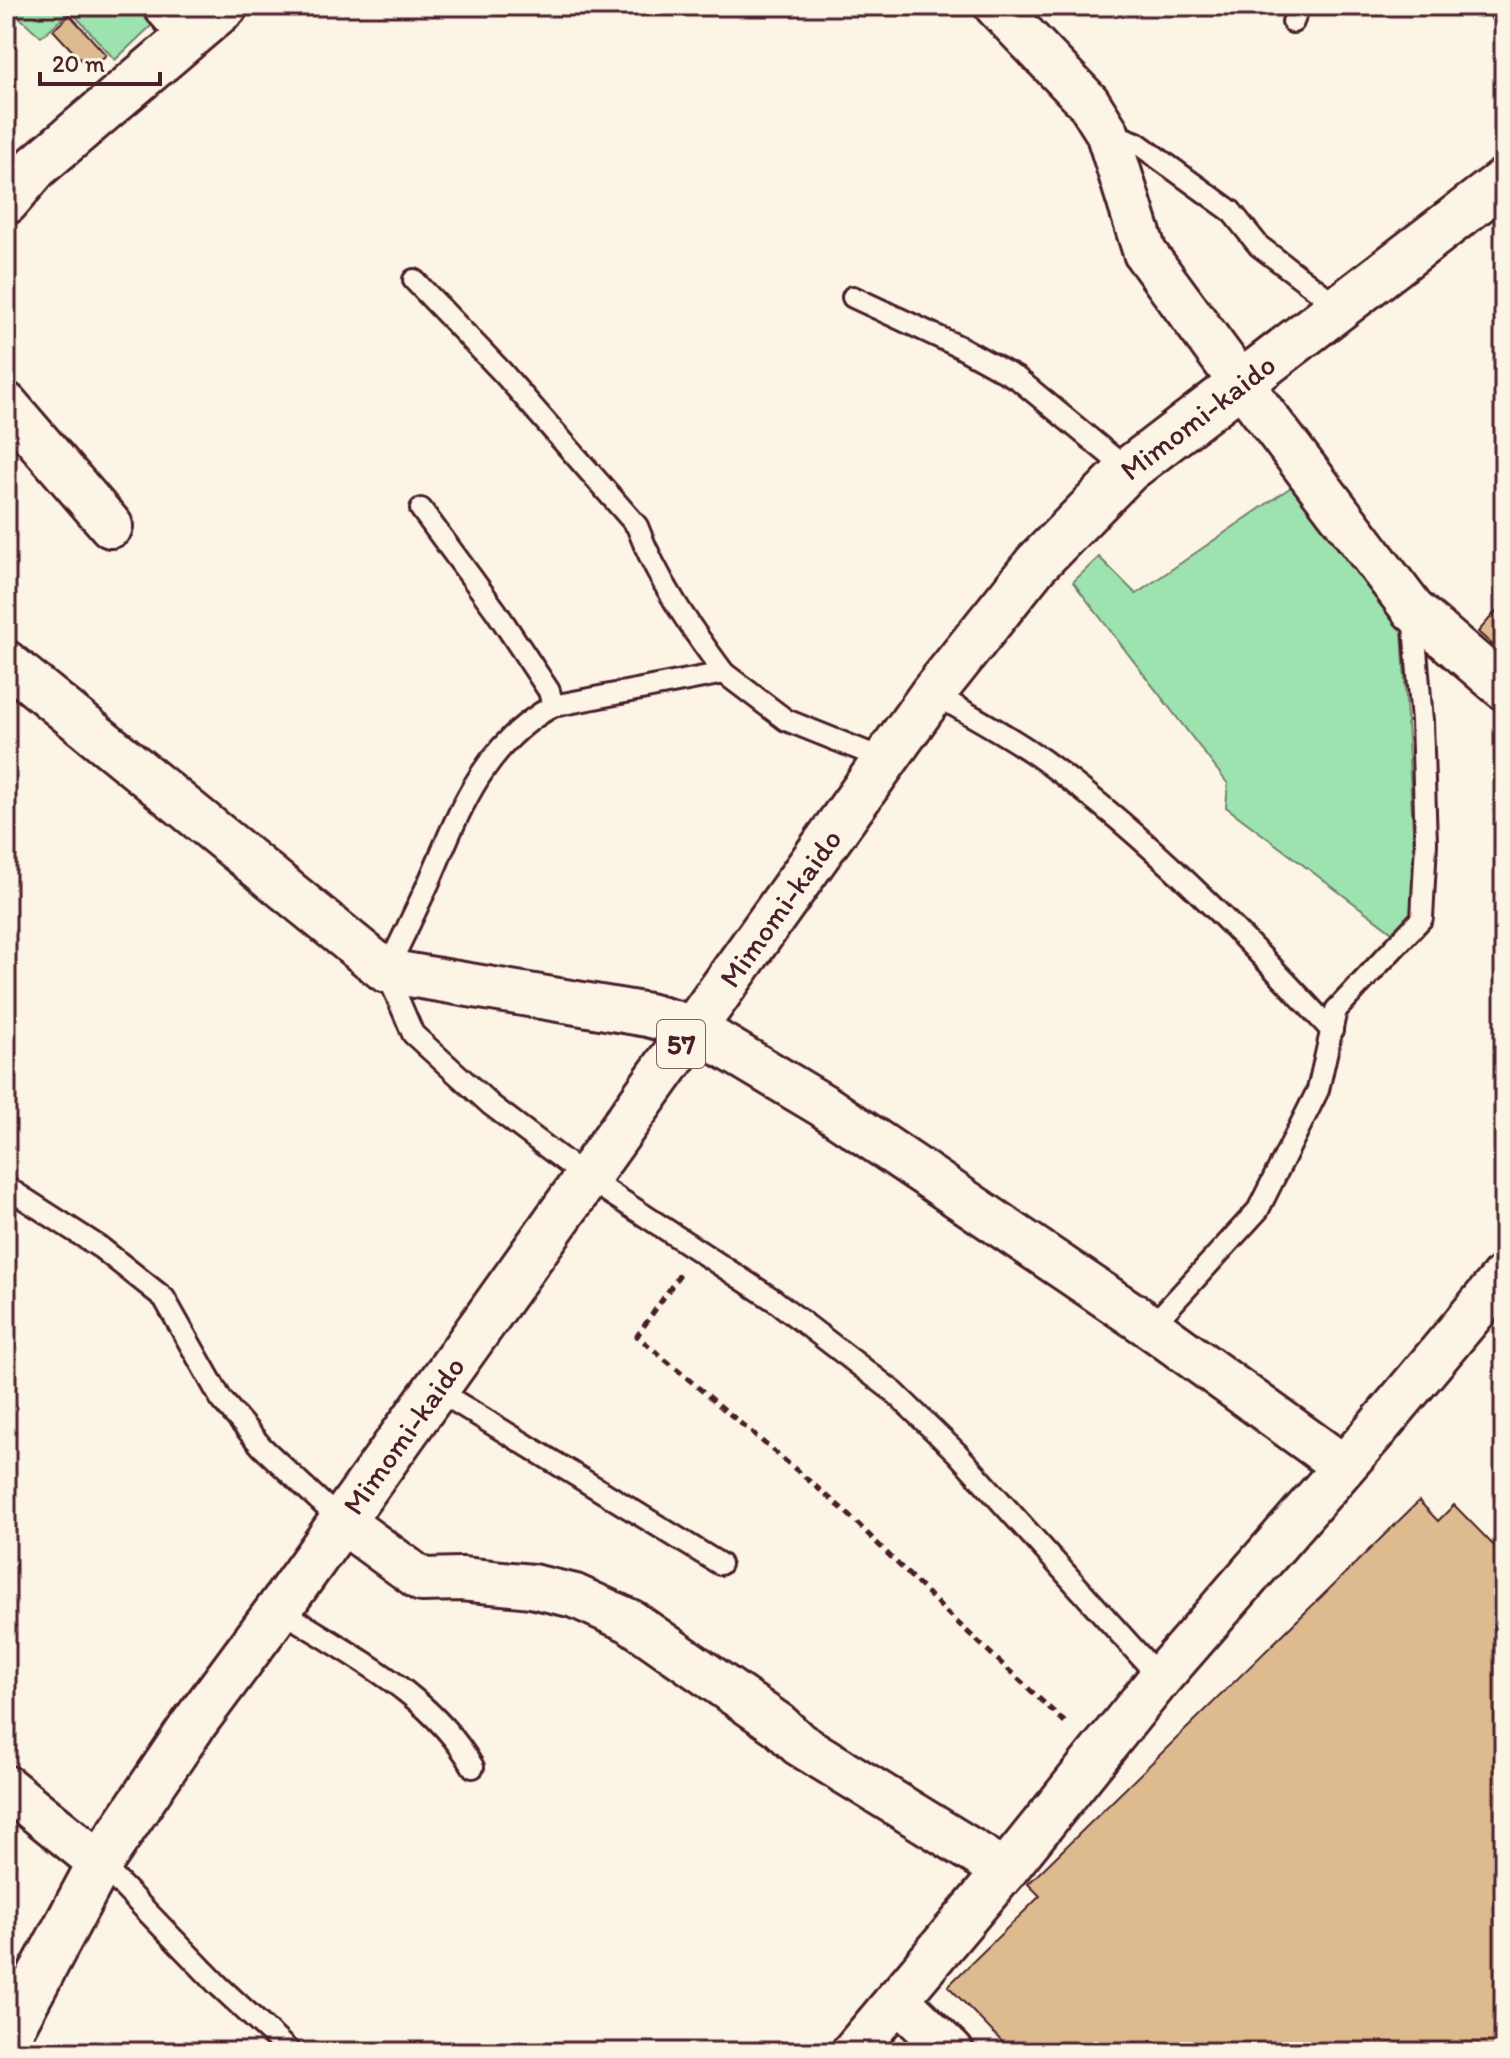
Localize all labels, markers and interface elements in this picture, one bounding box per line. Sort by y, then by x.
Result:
scale bar [40,36,160,86]
text: 20 m [52,49,105,78]
street label: Mimomi-kaido [1112,345,1283,488]
street label: Mimomi-kaido [711,821,849,994]
road number: 57 [657,1020,705,1068]
street label: Mimomi-kaido [334,1349,472,1522]

